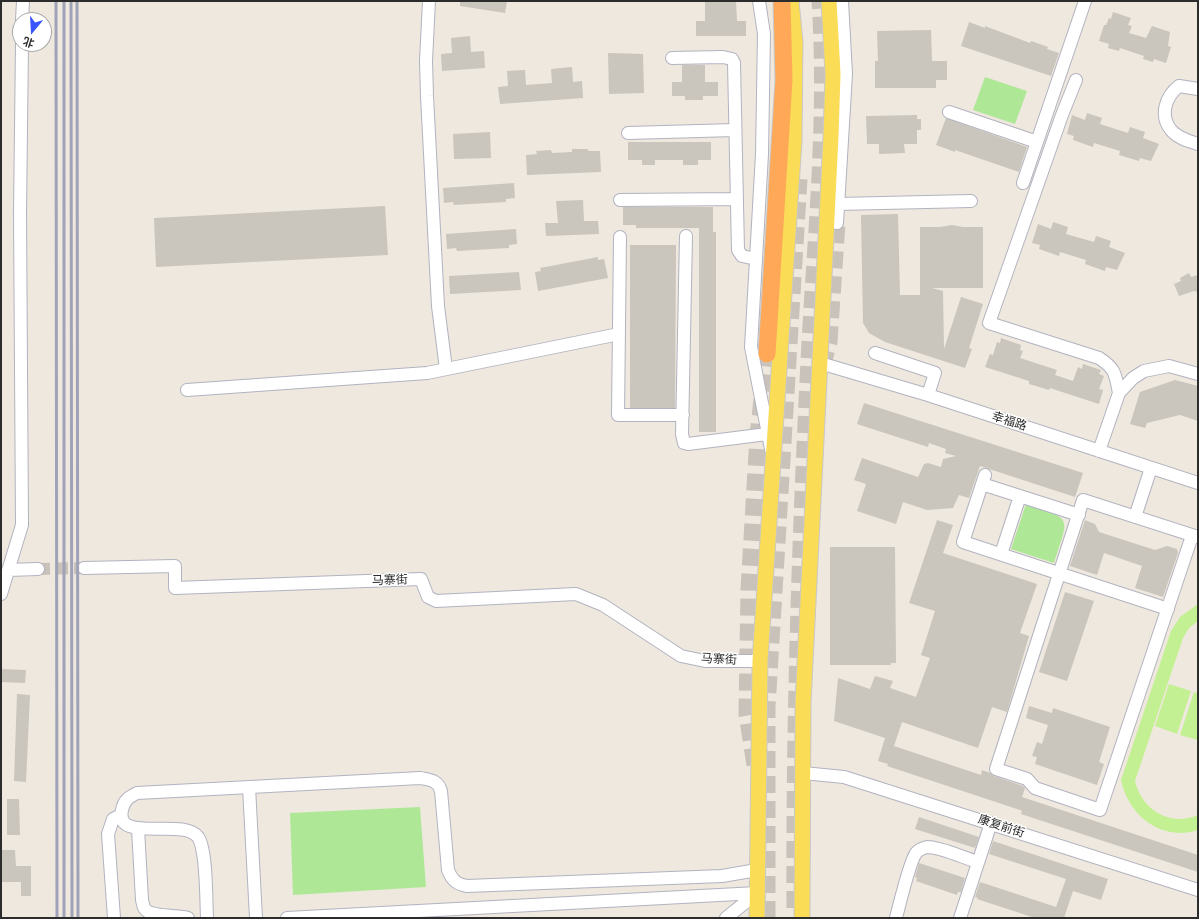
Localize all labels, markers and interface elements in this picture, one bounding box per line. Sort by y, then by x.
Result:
north arrow [12,12,52,52]
text: 北 [21,33,36,52]
street label: 幸福路 [990,410,1028,434]
street label: 马寨街 [372,573,408,589]
street label: 马寨街 [701,652,737,668]
street label: 康复前街 [976,813,1026,841]

